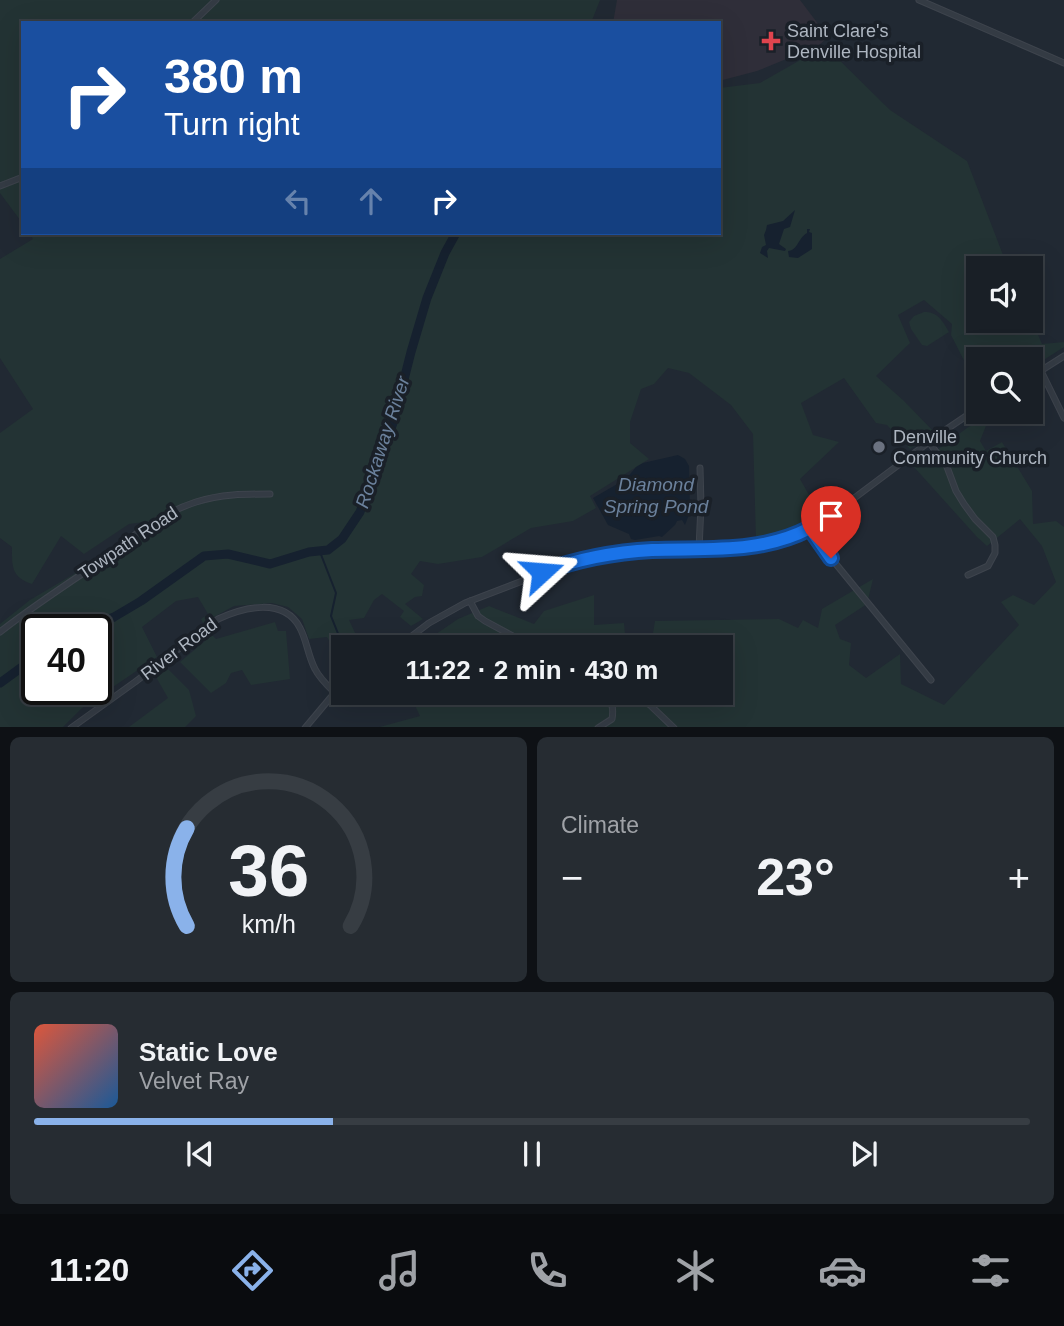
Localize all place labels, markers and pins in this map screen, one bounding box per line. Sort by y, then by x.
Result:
place label: Saint Clare's Denville Hospital [787,21,921,62]
marker: Saint Clare's Denville Hospital [761,31,781,51]
place label: Denville Community Church [893,427,1047,468]
marker: Denville Community Church [871,439,887,455]
pin [801,486,861,558]

